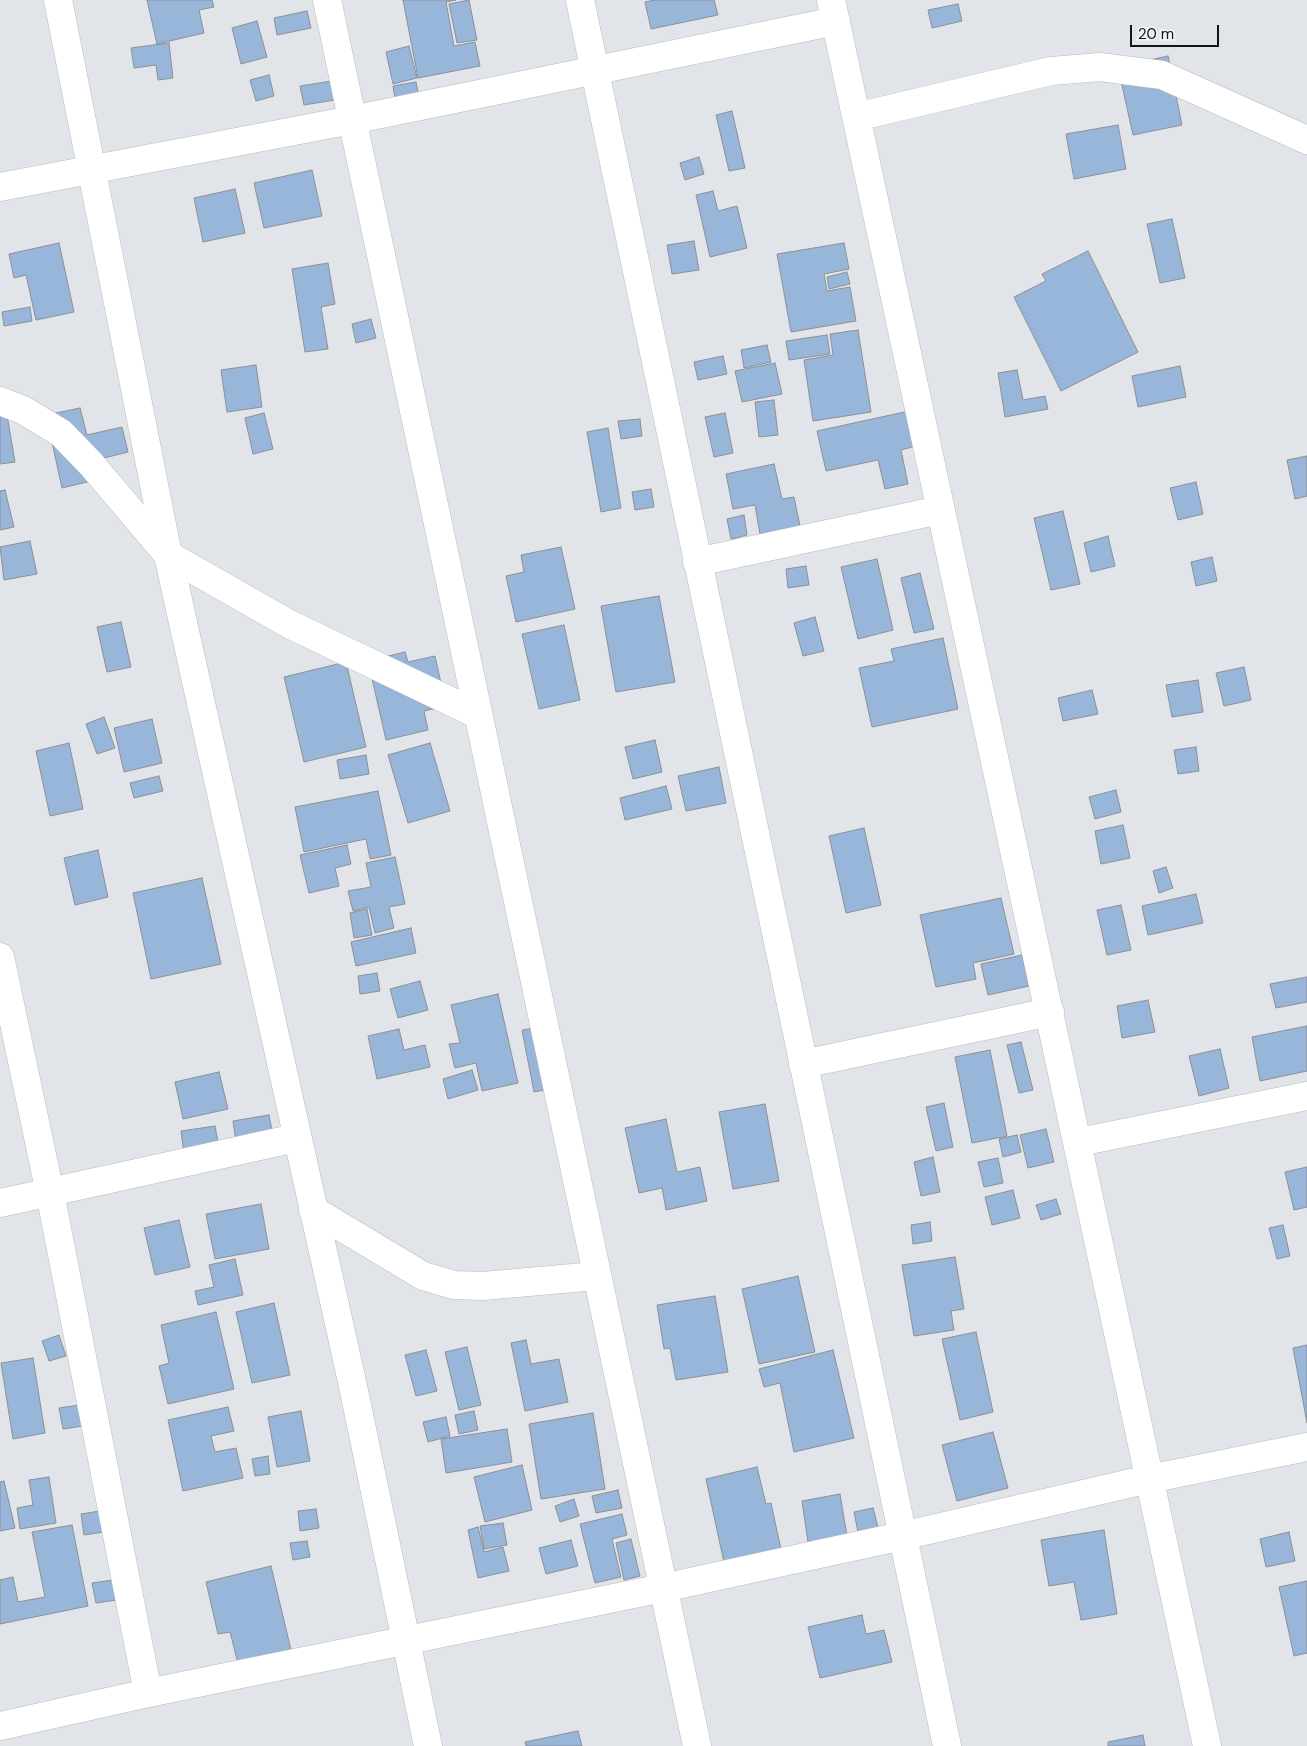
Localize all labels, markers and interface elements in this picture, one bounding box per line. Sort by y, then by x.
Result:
scale bar [1132,15,1221,47]
text: 20 m [1138,24,1174,44]

